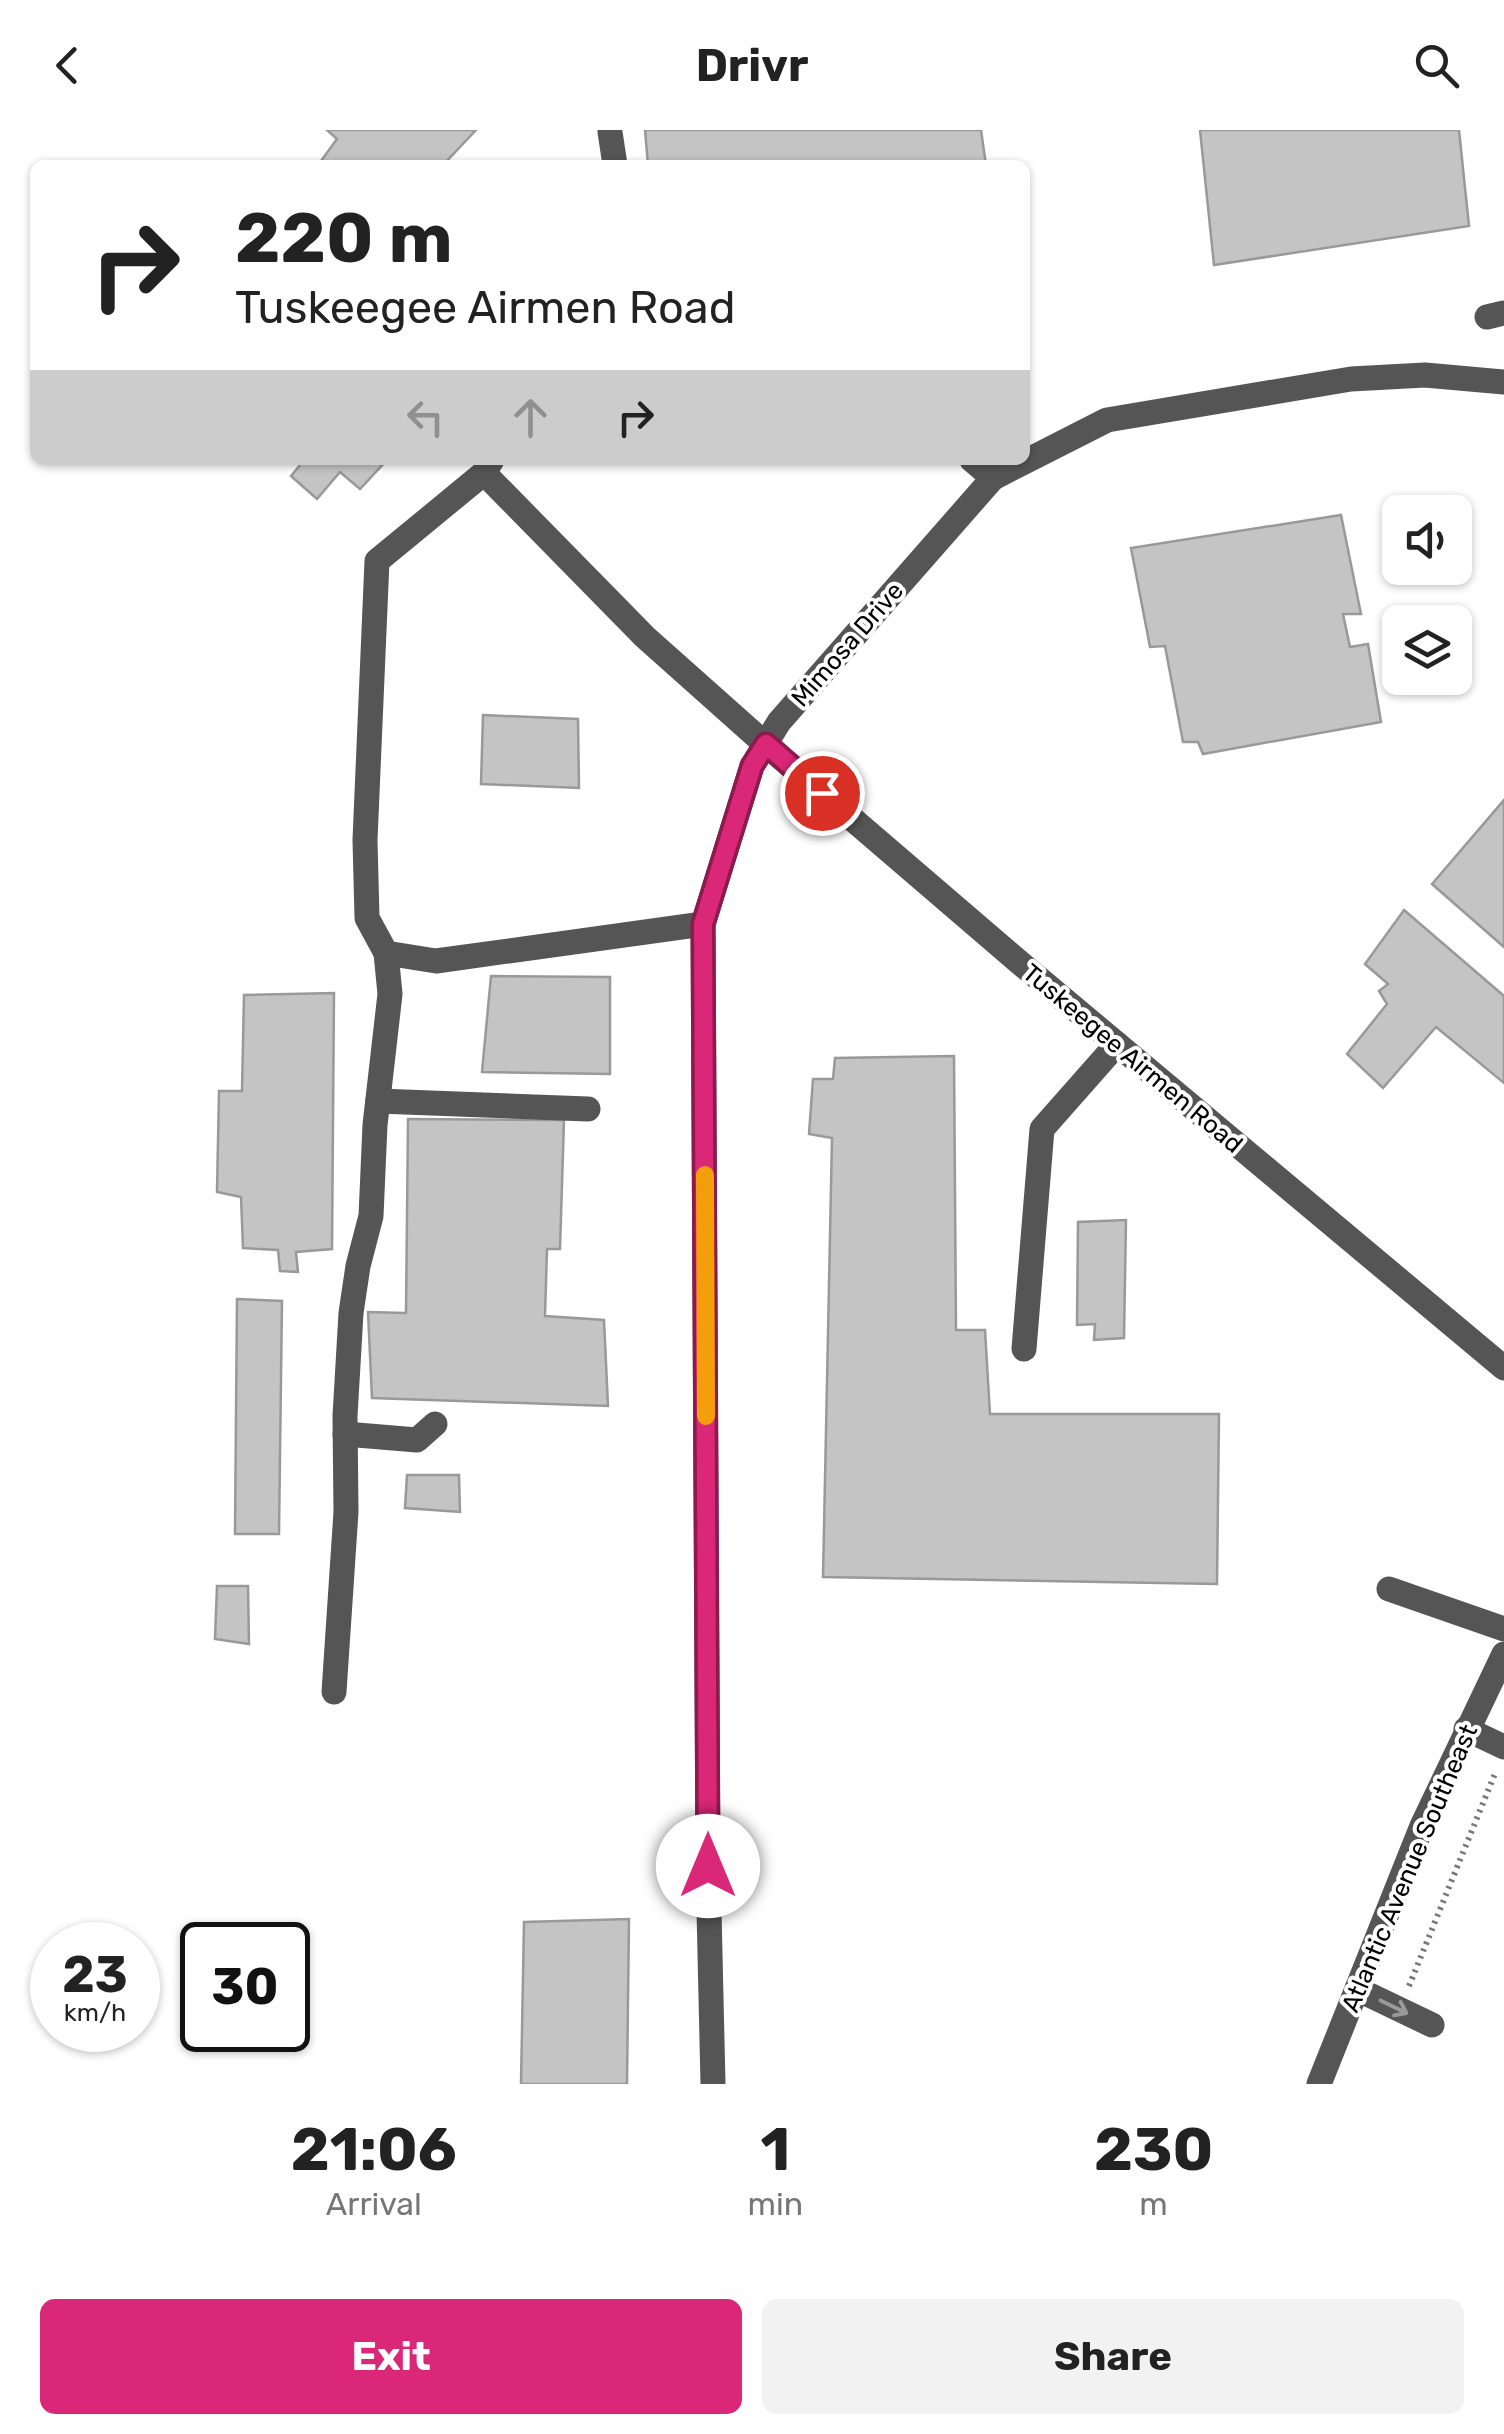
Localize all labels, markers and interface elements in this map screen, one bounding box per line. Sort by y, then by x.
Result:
icon: back [40,38,95,93]
icon: search [1409,38,1464,93]
text: Drivr [696,39,808,92]
text: 220 m [235,197,453,280]
icon: right [70,200,200,330]
text: Tuskeegee Airmen Road [235,281,735,334]
icon: left [398,390,453,445]
icon: ahead [503,390,558,445]
icon: right [608,390,663,445]
map controls [1382,495,1472,695]
button: sound [1382,495,1472,585]
street label: Mimosa Drive [785,576,909,712]
button: layers [1382,605,1472,695]
pin [780,751,865,836]
icon: arrive [795,766,850,821]
street label: Tuskeegee Airmen Road [1017,958,1248,1159]
street label: Atlantic Avenue Southeast [1336,1720,1483,2016]
position arrow [656,1814,760,1918]
speed limit sign: 30 [180,1922,310,2052]
text: 23 [62,1945,128,2005]
text: km/h [64,1998,126,2027]
one-way arrow [1379,1998,1409,2017]
text: 21:06 [291,2114,457,2185]
text: 1 [760,2114,790,2185]
text: 230 [1094,2114,1213,2185]
text: Arrival [326,2185,422,2223]
text: min [748,2185,803,2223]
text: m [1139,2185,1168,2223]
button: Exit [40,2299,742,2414]
button: Share [762,2299,1464,2414]

